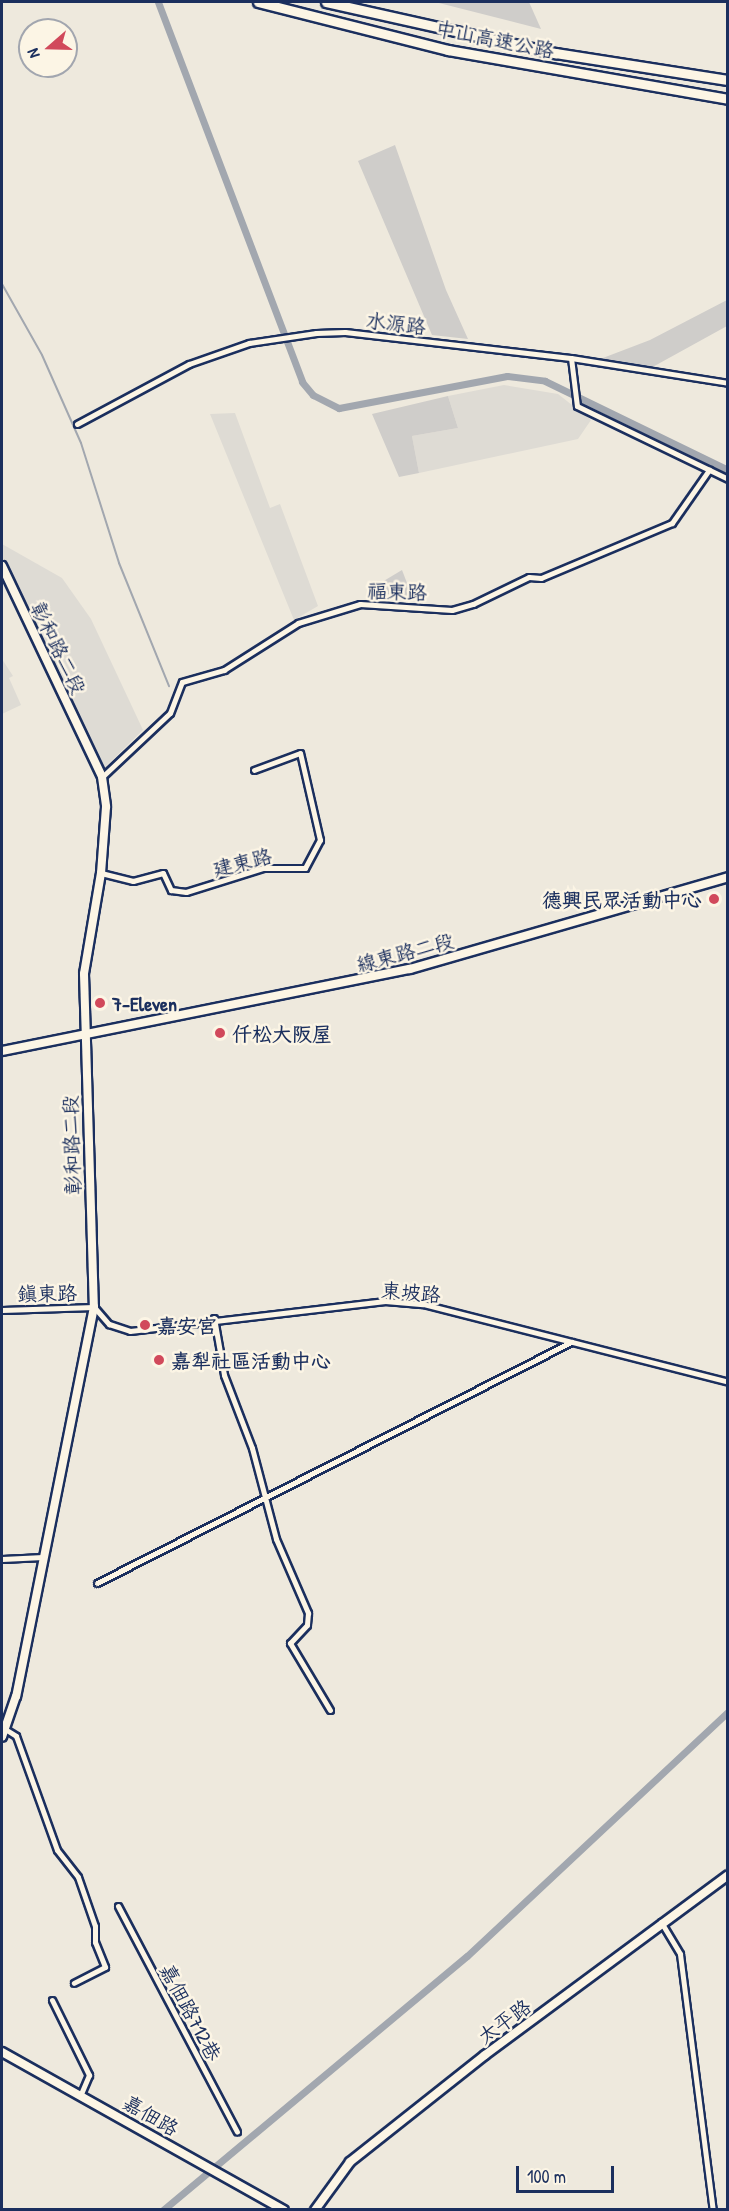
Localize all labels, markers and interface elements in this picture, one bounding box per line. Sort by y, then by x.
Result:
street label: 中山高速公路 [434,16,556,62]
north arrow [18,18,78,78]
text: N [21,46,45,61]
street label: 水源路 [365,307,427,339]
street label: 福東路 [367,578,427,604]
street label: 彰和路二段 [26,598,92,698]
street label: 建東路 [210,843,274,881]
place label: 德興民眾活動中心 [542,887,702,911]
marker: 德興民眾活動中心 [707,892,721,906]
street label: 線東路二段 [354,927,456,977]
place label: 7-Eleven [112,991,177,1015]
marker: 7-Eleven [93,996,107,1010]
place label: 仟松大阪屋 [232,1021,332,1045]
marker: 仟松大阪屋 [213,1026,227,1040]
street label: 彰和路二段 [57,1095,85,1195]
street label: 東坡路 [380,1277,442,1307]
street label: 鎮東路 [17,1280,77,1306]
place label: 嘉安宮 [157,1313,217,1337]
marker: 嘉安宮 [138,1318,152,1332]
place label: 嘉犁社區活動中心 [171,1348,331,1372]
marker: 嘉犁社區活動中心 [152,1353,166,1367]
street label: 嘉佃路712巷 [155,1959,227,2065]
street label: 太平路 [473,1994,535,2048]
street label: 嘉佃路 [119,2090,183,2140]
scale bar [519,2154,616,2192]
text: 100 m [527,2164,566,2189]

